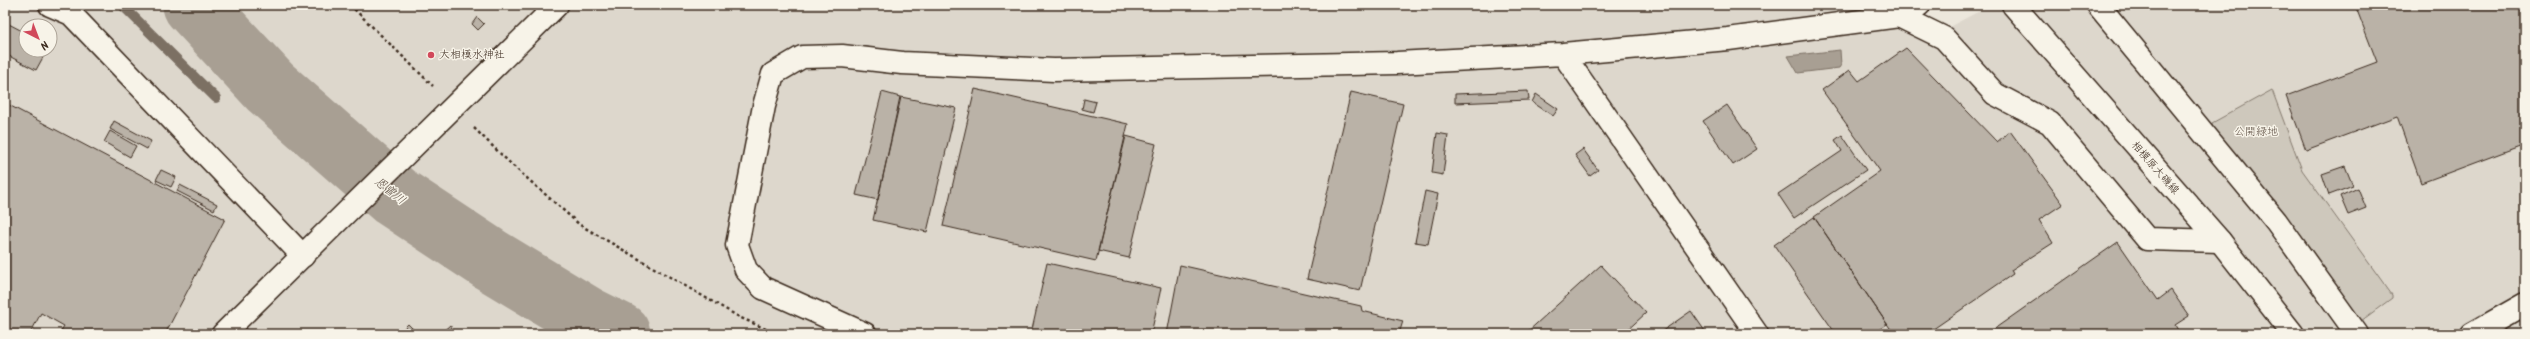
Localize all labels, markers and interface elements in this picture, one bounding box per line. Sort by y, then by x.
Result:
north arrow [18,18,58,58]
text: N [35,36,53,54]
place label: 大相模水神社 [439,46,505,64]
marker: 大相模水神社 [426,50,436,60]
park label: 公開緑地 [2234,123,2278,141]
street label: 相模原大磯線 [2127,137,2183,199]
water label: 恩曽川 [370,172,410,210]

